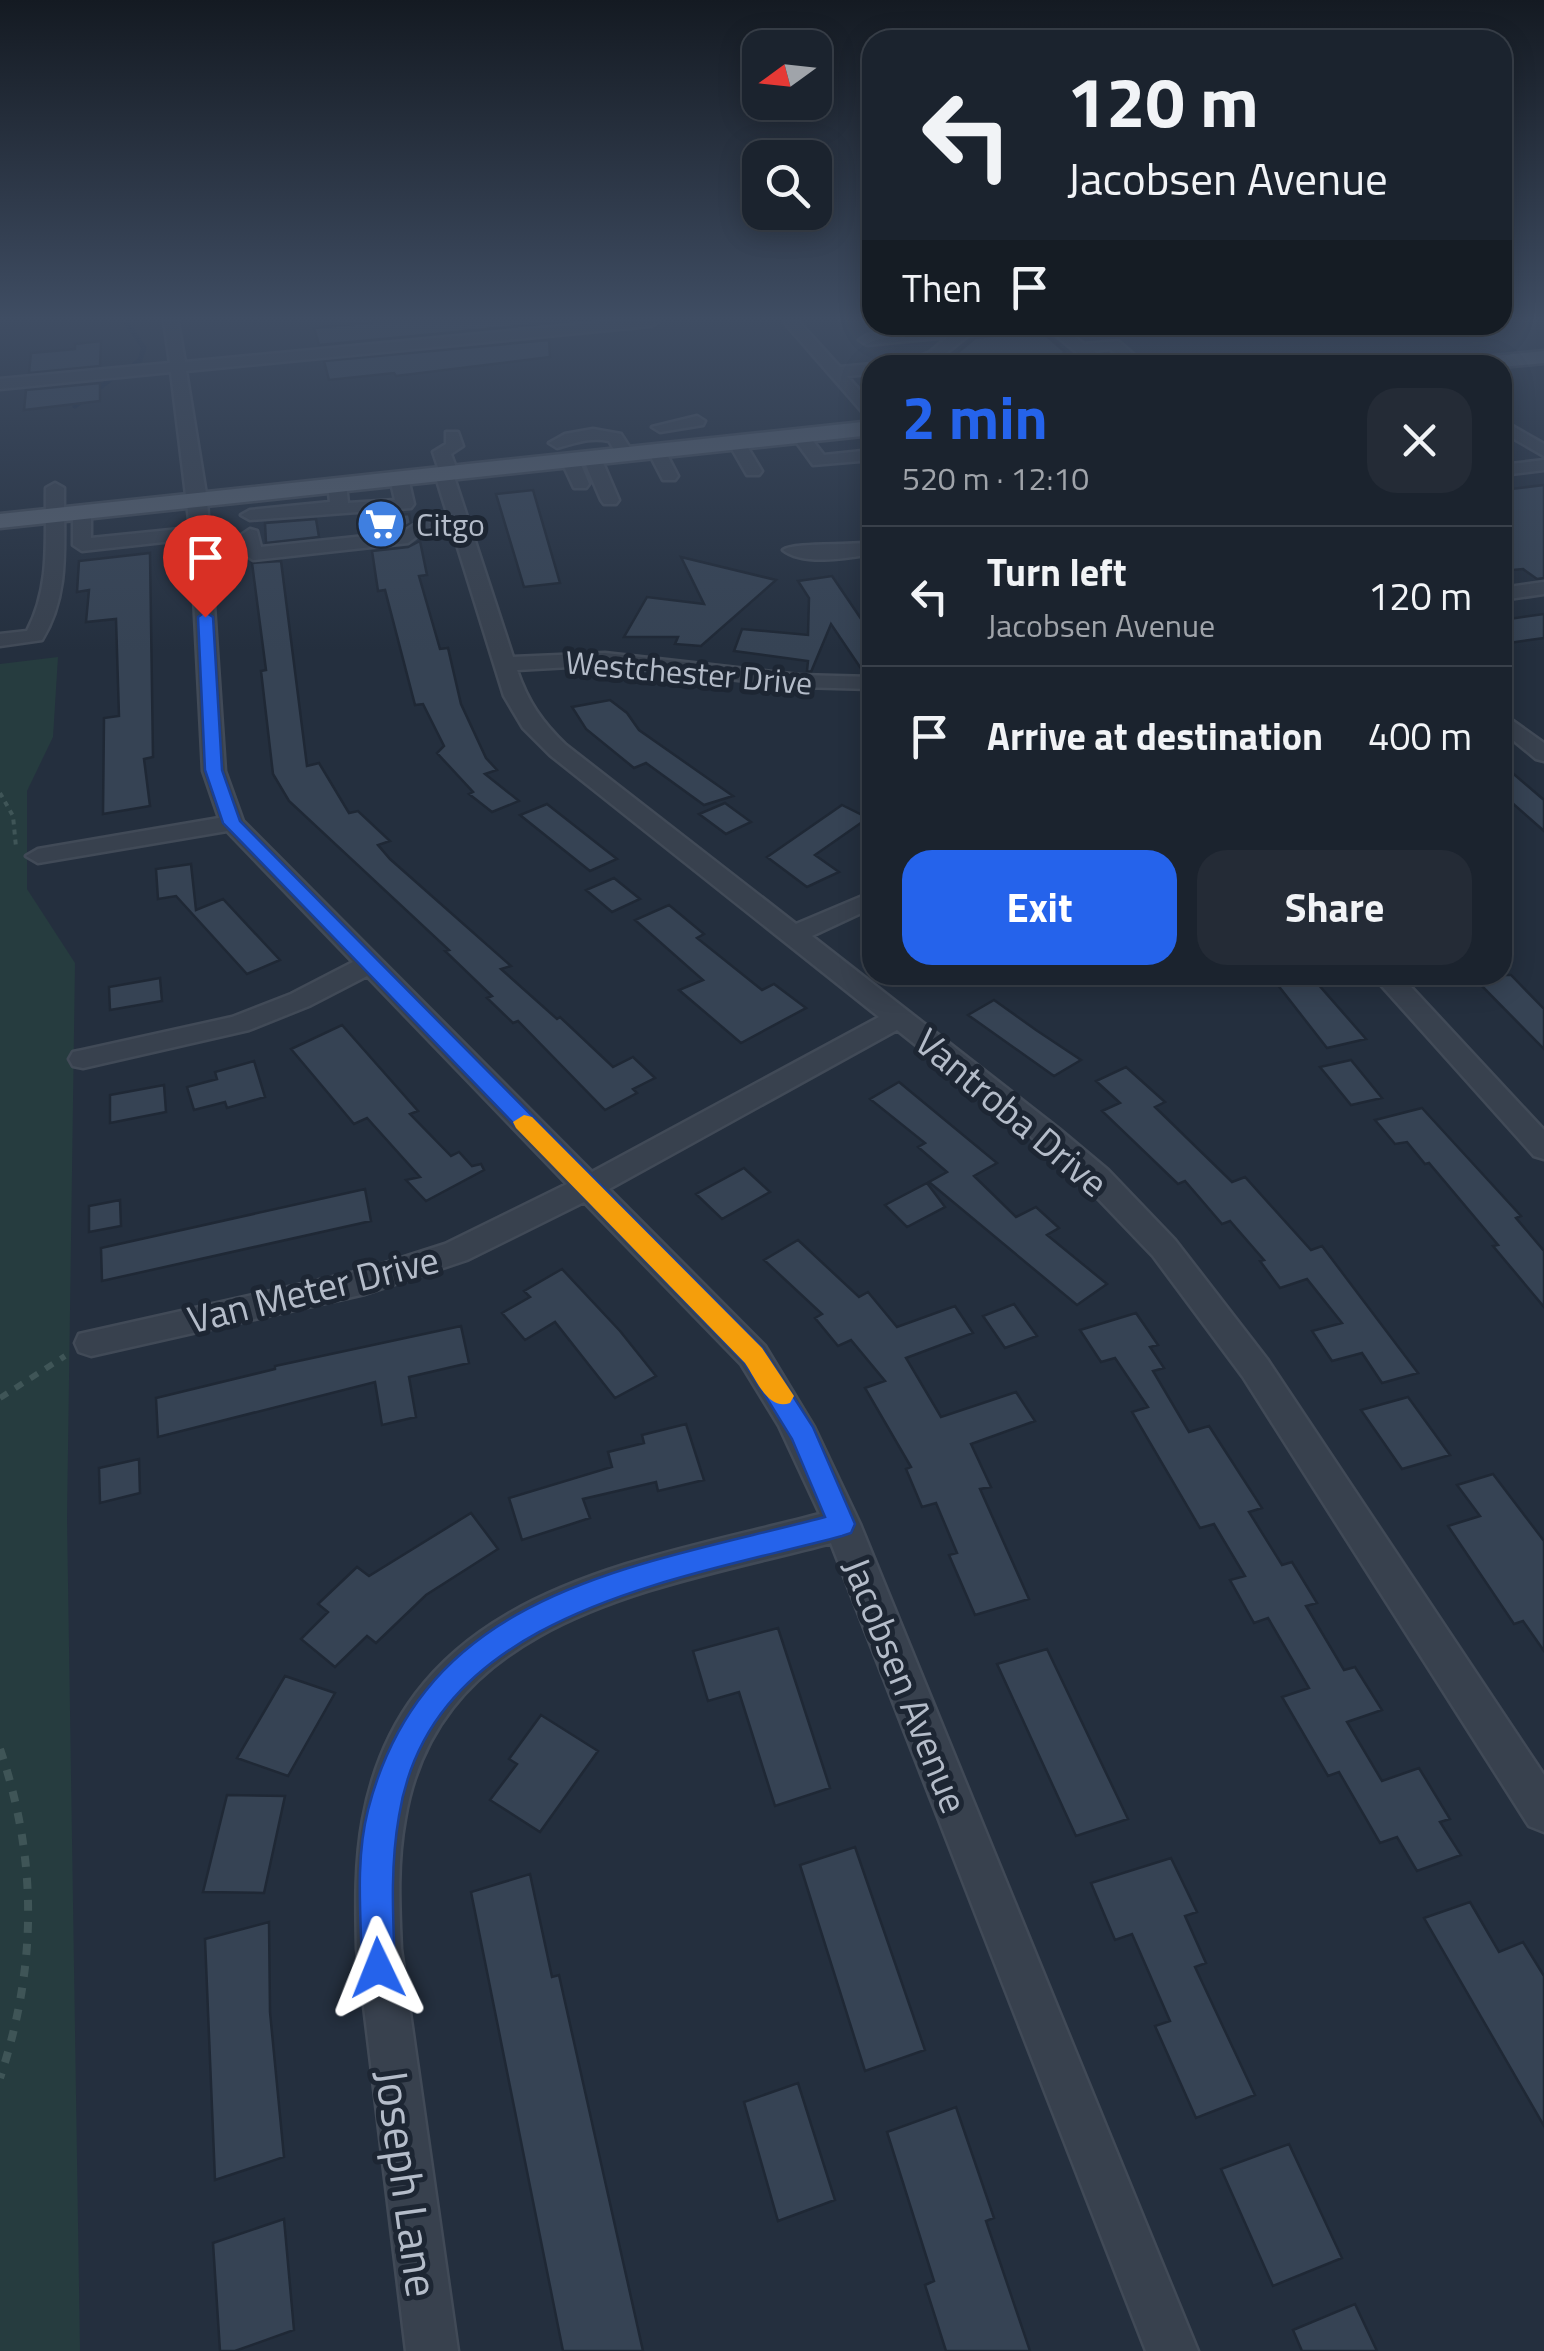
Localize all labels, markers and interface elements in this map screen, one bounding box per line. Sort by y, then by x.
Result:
north arrow [742,30,832,120]
map controls [742,30,832,230]
text: 120 m [1067,48,1259,154]
icon: left [902,70,1032,200]
button: search [742,140,832,230]
text: Jacobsen Avenue [1067,144,1388,212]
text: Then [902,259,982,317]
icon: arrive [1002,260,1057,315]
text: 2 min [902,371,1048,462]
button: close [1367,388,1472,493]
text: 520 m · 12:10 [902,454,1089,502]
supermarket icon: Citgo [355,498,407,550]
place label: Citgo [416,500,485,548]
pin [163,515,248,618]
icon: arrive [178,530,233,585]
text: Turn left [987,543,1127,601]
text: 120 m [1368,567,1472,625]
icon: left [902,569,957,624]
text: Jacobsen Avenue [987,601,1215,649]
street label: Westchester Drive [564,637,814,707]
text: Arrive at destination [987,707,1323,765]
text: 400 m [1368,707,1472,765]
icon: arrive [902,709,957,764]
button: Exit [902,850,1177,965]
button: Share [1197,850,1472,965]
street label: Vantroba Drive [903,1014,1121,1210]
street label: Van Meter Drive [181,1230,445,1348]
street label: Jacobsen Avenue [828,1549,984,1821]
position arrow [326,1916,430,2020]
street label: Joseph Lane [358,2065,458,2301]

